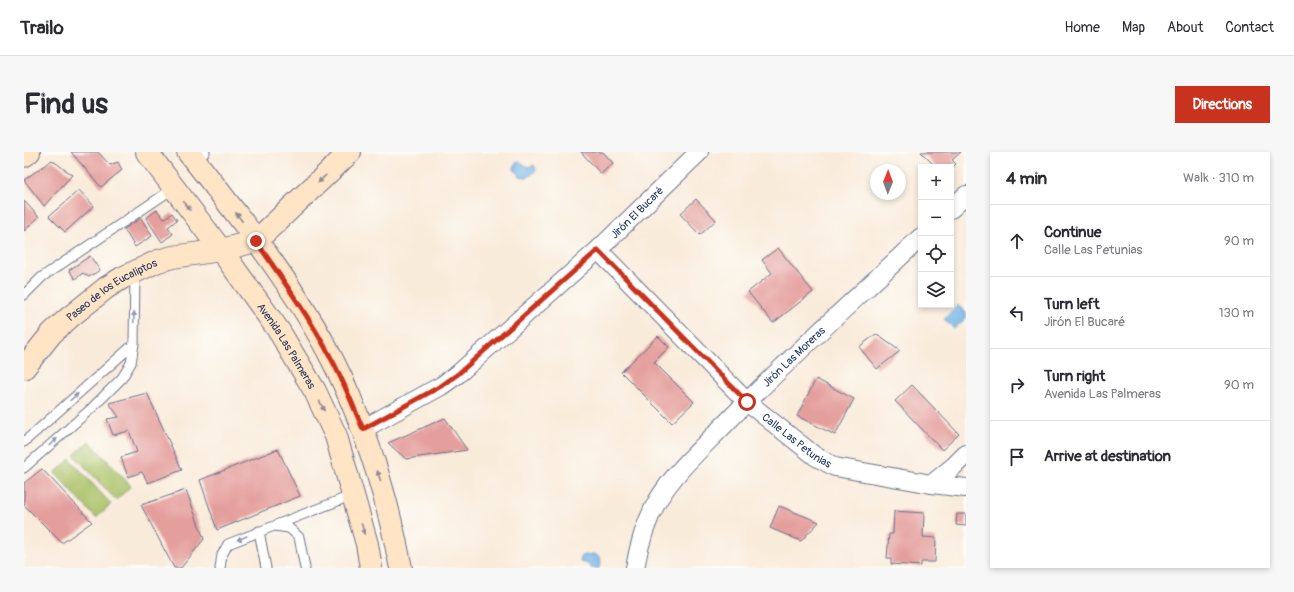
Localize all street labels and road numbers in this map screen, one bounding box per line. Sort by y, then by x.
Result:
street label: Jirón El Bucaré [608,184,666,241]
street label: Paseo de los Eucaliptos [64,256,159,324]
street label: Avenida Las Palmeras [255,300,319,391]
street label: Jirón Las Moreras [760,324,828,389]
street label: Calle Las Petunias [760,410,834,470]

